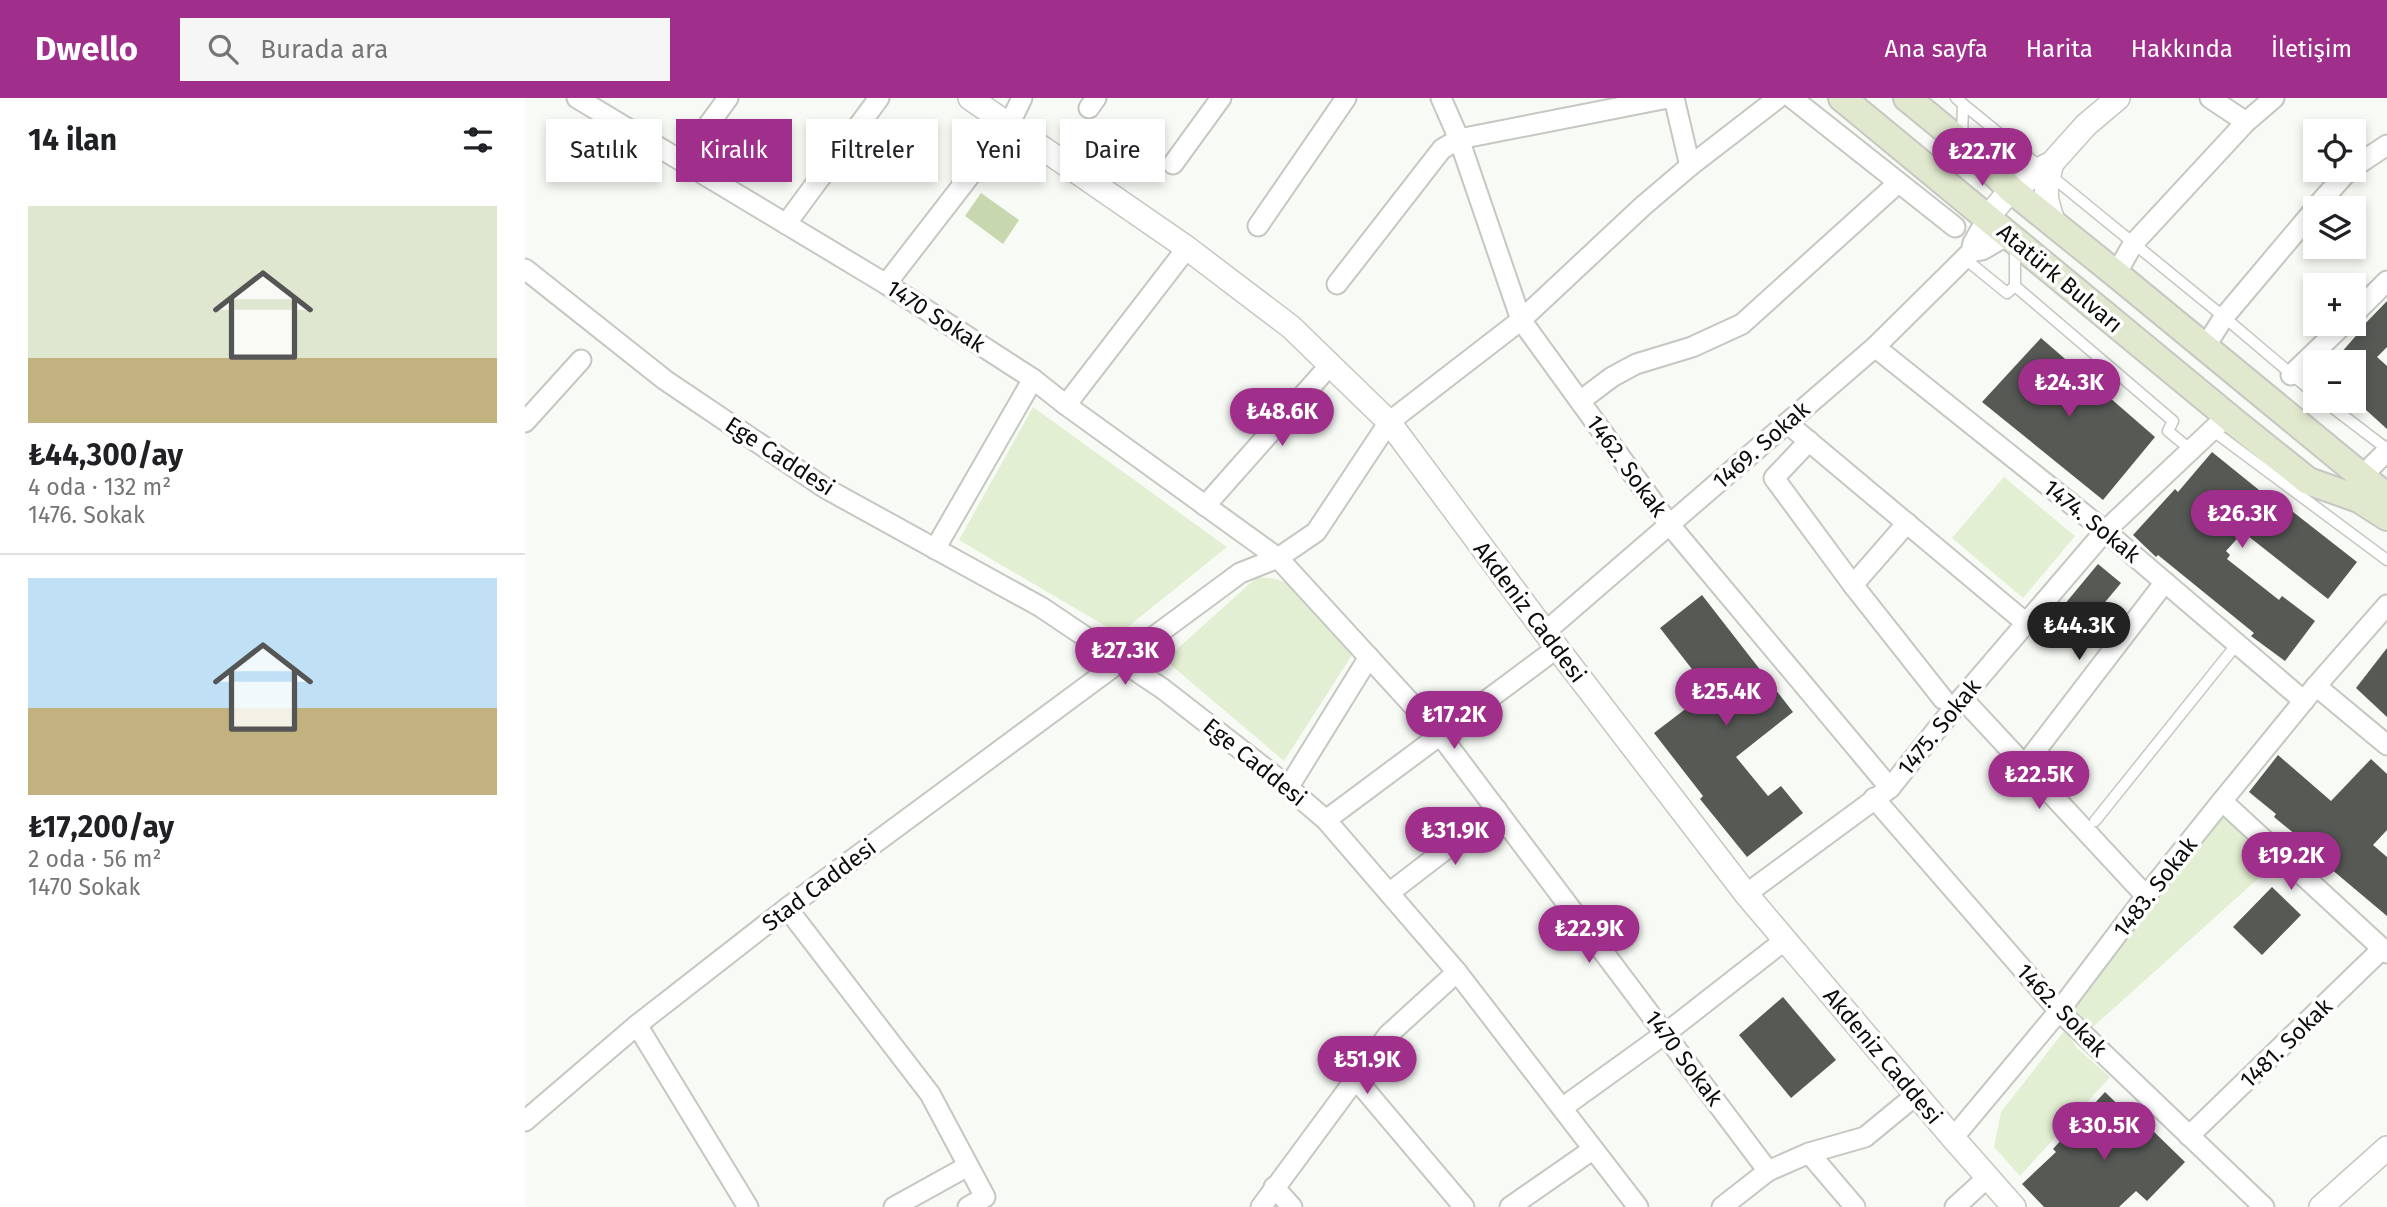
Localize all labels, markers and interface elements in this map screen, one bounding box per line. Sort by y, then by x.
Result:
search box [180,18,670,81]
text: Dwello [35,29,138,69]
icon: search [204,30,242,68]
text: Burada ara [260,34,388,65]
text: Ana sayfa [1884,35,1988,63]
text: Harita [2026,35,2093,63]
text: Hakkında [2131,35,2233,63]
text: İletişim [2271,35,2352,63]
chip: Satılık [546,119,662,182]
chip: Kiralık [676,119,792,182]
chip: Filtreler [806,119,938,182]
chip: Yeni [952,119,1046,182]
chip: Daire [1060,119,1165,182]
map controls [2303,119,2366,413]
button: locate [2303,119,2366,182]
icon: filters [459,121,497,159]
text: 14 ilan [28,122,117,158]
pin: ₺22.7K [1925,129,2039,188]
text: ₺22.7K [1948,137,2016,165]
button: layers [2303,196,2366,259]
street label: Atatürk Bulvarı [1992,217,2128,339]
icon: home [200,252,326,378]
button: + [2303,273,2366,336]
street label: 1470 Sokak [881,274,991,358]
button: − [2303,350,2366,413]
pin: ₺24.3K [2012,360,2126,419]
text: ₺24.3K [2034,368,2104,396]
pin: ₺48.6K [1225,388,1339,448]
street label: 1469. Sokak [1707,395,1815,495]
text: ₺48.6K [1246,397,1318,425]
street label: Ege Caddesi [720,410,840,502]
street label: 1462. Sokak [1581,410,1673,522]
text: ₺44,300/ay [28,437,183,473]
text: 4 oda · 132 m² [28,473,171,501]
street label: 1474. Sokak [2038,473,2146,569]
pin: ₺26.3K [2185,490,2299,550]
text: ₺26.3K [2207,499,2277,527]
text: 1476. Sokak [28,501,145,529]
street label: Akdeniz Caddesi [1468,536,1592,688]
pin: ₺44.3K [2022,602,2136,662]
text: ₺44.3K [2043,611,2115,639]
icon: home [200,624,326,750]
pin: ₺27.3K [1068,628,1182,687]
text: ₺27.3K [1091,636,1159,664]
pin: ₺25.4K [1669,668,1783,728]
street label: 1475. Sokak [1892,673,1987,781]
text: ₺25.4K [1691,677,1761,705]
pin: ₺17.2K [1397,692,1511,751]
text: ₺17.2K [1422,700,1486,728]
street label: Ege Caddesi [1198,712,1312,812]
pin: ₺22.5K [1982,752,2096,811]
text: ₺22.5K [2004,760,2074,788]
pin: ₺31.9K [1398,808,1512,867]
text: ₺17,200/ay [28,809,174,845]
text: ₺31.9K [1421,816,1489,844]
street label: 1483. Sokak [2107,831,2203,943]
pin: ₺19.2K [2234,832,2348,892]
street label: Stad Caddesi [756,833,882,937]
text: ₺19.2K [2258,841,2324,869]
text: 2 oda · 56 m² [28,845,162,873]
text: 1470 Sokak [28,873,140,901]
pin: ₺22.9K [1532,906,1646,965]
text: ₺22.9K [1554,914,1624,942]
street label: 1462. Sokak [2011,958,2114,1063]
street label: Akdeniz Caddesi [1818,982,1948,1130]
street label: 1481. Sokak [2234,992,2338,1094]
street label: 1470 Sokak [1639,1005,1729,1111]
pin: ₺51.9K [1310,1037,1424,1096]
text: ₺51.9K [1334,1045,1400,1073]
pin: ₺30.5K [2047,1102,2161,1162]
text: ₺30.5K [2068,1111,2140,1139]

